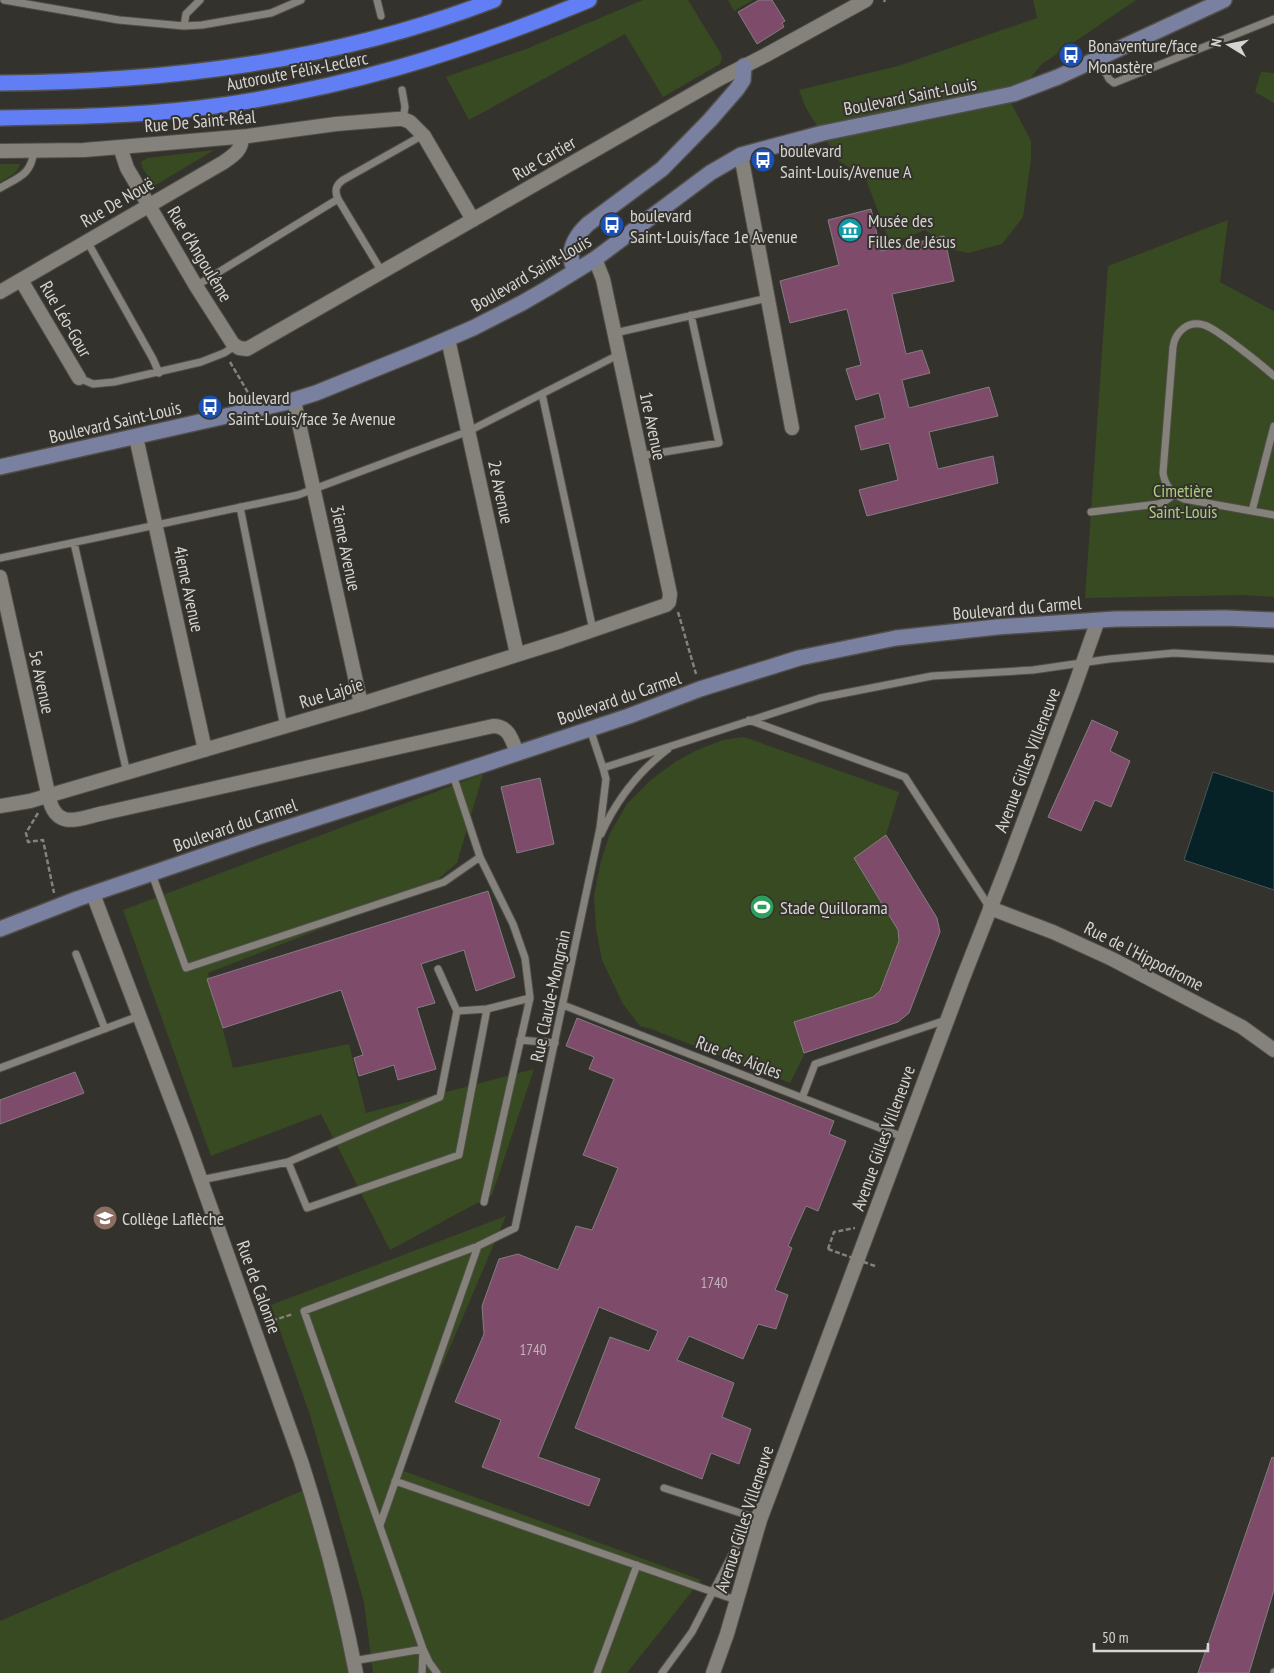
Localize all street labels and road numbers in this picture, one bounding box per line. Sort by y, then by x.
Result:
street label: Autoroute Félix-Leclerc [224,46,370,96]
street label: Boulevard Saint-Louis [842,72,978,120]
street label: Rue De Saint-Réal [143,105,257,137]
street label: Rue Cartier [508,131,580,185]
street label: Rue De Nouë [76,172,158,232]
street label: Rue d'Angoulême [162,202,238,306]
street label: Boulevard Saint-Louis [467,229,595,317]
street label: Rue Léo-Gour [35,277,97,361]
street label: 1re Avenue [635,390,671,462]
street label: Boulevard Saint-Louis [47,396,183,448]
street label: 2e Avenue [483,458,519,526]
street label: 3ieme Avenue [326,503,366,593]
street label: 4ieme Avenue [169,544,209,634]
street label: Boulevard du Carmel [952,591,1083,625]
street label: 5e Avenue [24,648,60,716]
street label: Boulevard du Carmel [554,666,684,730]
street label: Rue Lajoie [297,672,365,714]
street label: Avenue Gilles Villeneuve [989,684,1065,836]
street label: Boulevard du Carmel [170,793,300,857]
street label: Rue de l'Hippodrome [1080,916,1208,996]
street label: Rue Claude-Mongrain [525,928,575,1064]
street label: Rue des Aigles [693,1030,785,1084]
street label: Avenue Gilles Villeneuve [846,1062,920,1214]
street label: Rue de Calonne [232,1237,286,1337]
street label: Avenue Gilles Villeneuve [709,1443,779,1595]

